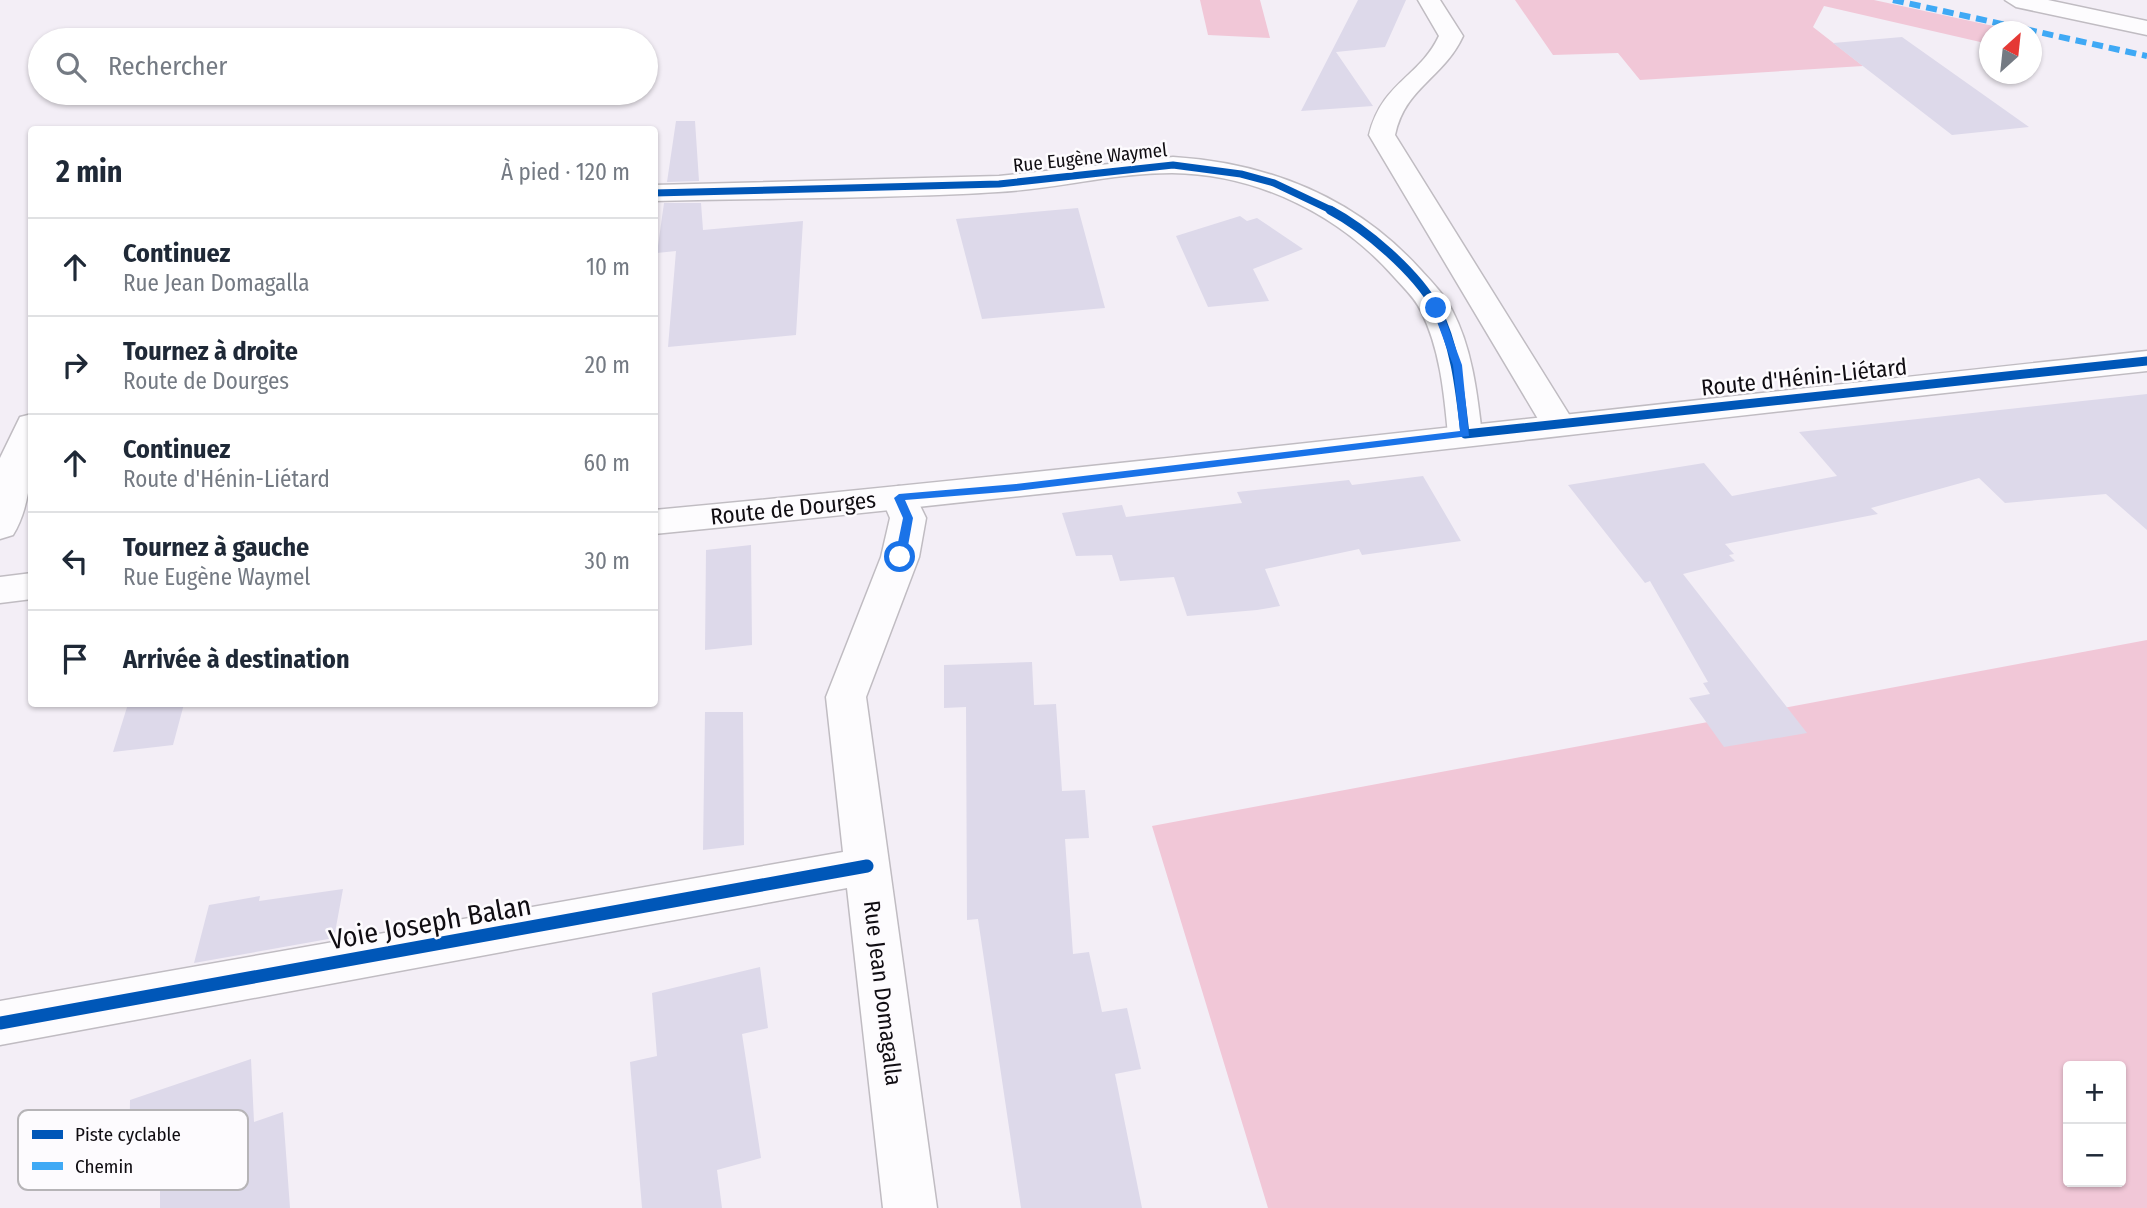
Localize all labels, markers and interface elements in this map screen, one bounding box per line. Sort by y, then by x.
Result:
north arrow [1979,21,2042,84]
search box [28,28,658,105]
icon: search [52,48,90,86]
text: Rechercher [108,51,227,82]
street label: Rue Eugène Waymel [1012,138,1168,177]
text: 2 min [56,154,123,190]
text: À pied · 120 m [501,158,630,186]
text: Continuez [123,238,230,269]
icon: ahead [56,248,94,286]
text: 10 m [586,253,630,281]
text: Rue Jean Domagalla [123,269,309,297]
route end [1420,292,1451,323]
text: Tournez à droite [123,336,298,367]
icon: right [56,346,94,384]
text: 20 m [585,351,630,379]
street label: Route d'Hénin-Liétard [1700,352,1908,402]
text: Route de Dourges [123,367,289,395]
text: Continuez [123,434,230,465]
icon: ahead [56,444,94,482]
text: 60 m [584,449,630,477]
text: Route d'Hénin-Liétard [123,465,330,493]
street label: Route de Dourges [709,485,877,531]
text: Tournez à gauche [123,532,309,563]
route start [884,541,915,572]
icon: left [56,542,94,580]
text: 30 m [585,547,630,575]
text: Rue Eugène Waymel [123,563,310,591]
icon: arrive [56,640,94,678]
text: Arrivée à destination [123,644,350,675]
street label: Voie Joseph Balan [326,888,534,957]
street label: Rue Jean Domagalla [858,899,908,1087]
map controls [2063,1061,2126,1187]
button: + [2063,1061,2126,1124]
legend [18,1110,248,1190]
text: Piste cyclable [75,1123,181,1146]
button: − [2063,1124,2126,1187]
text: Chemin [75,1155,133,1178]

